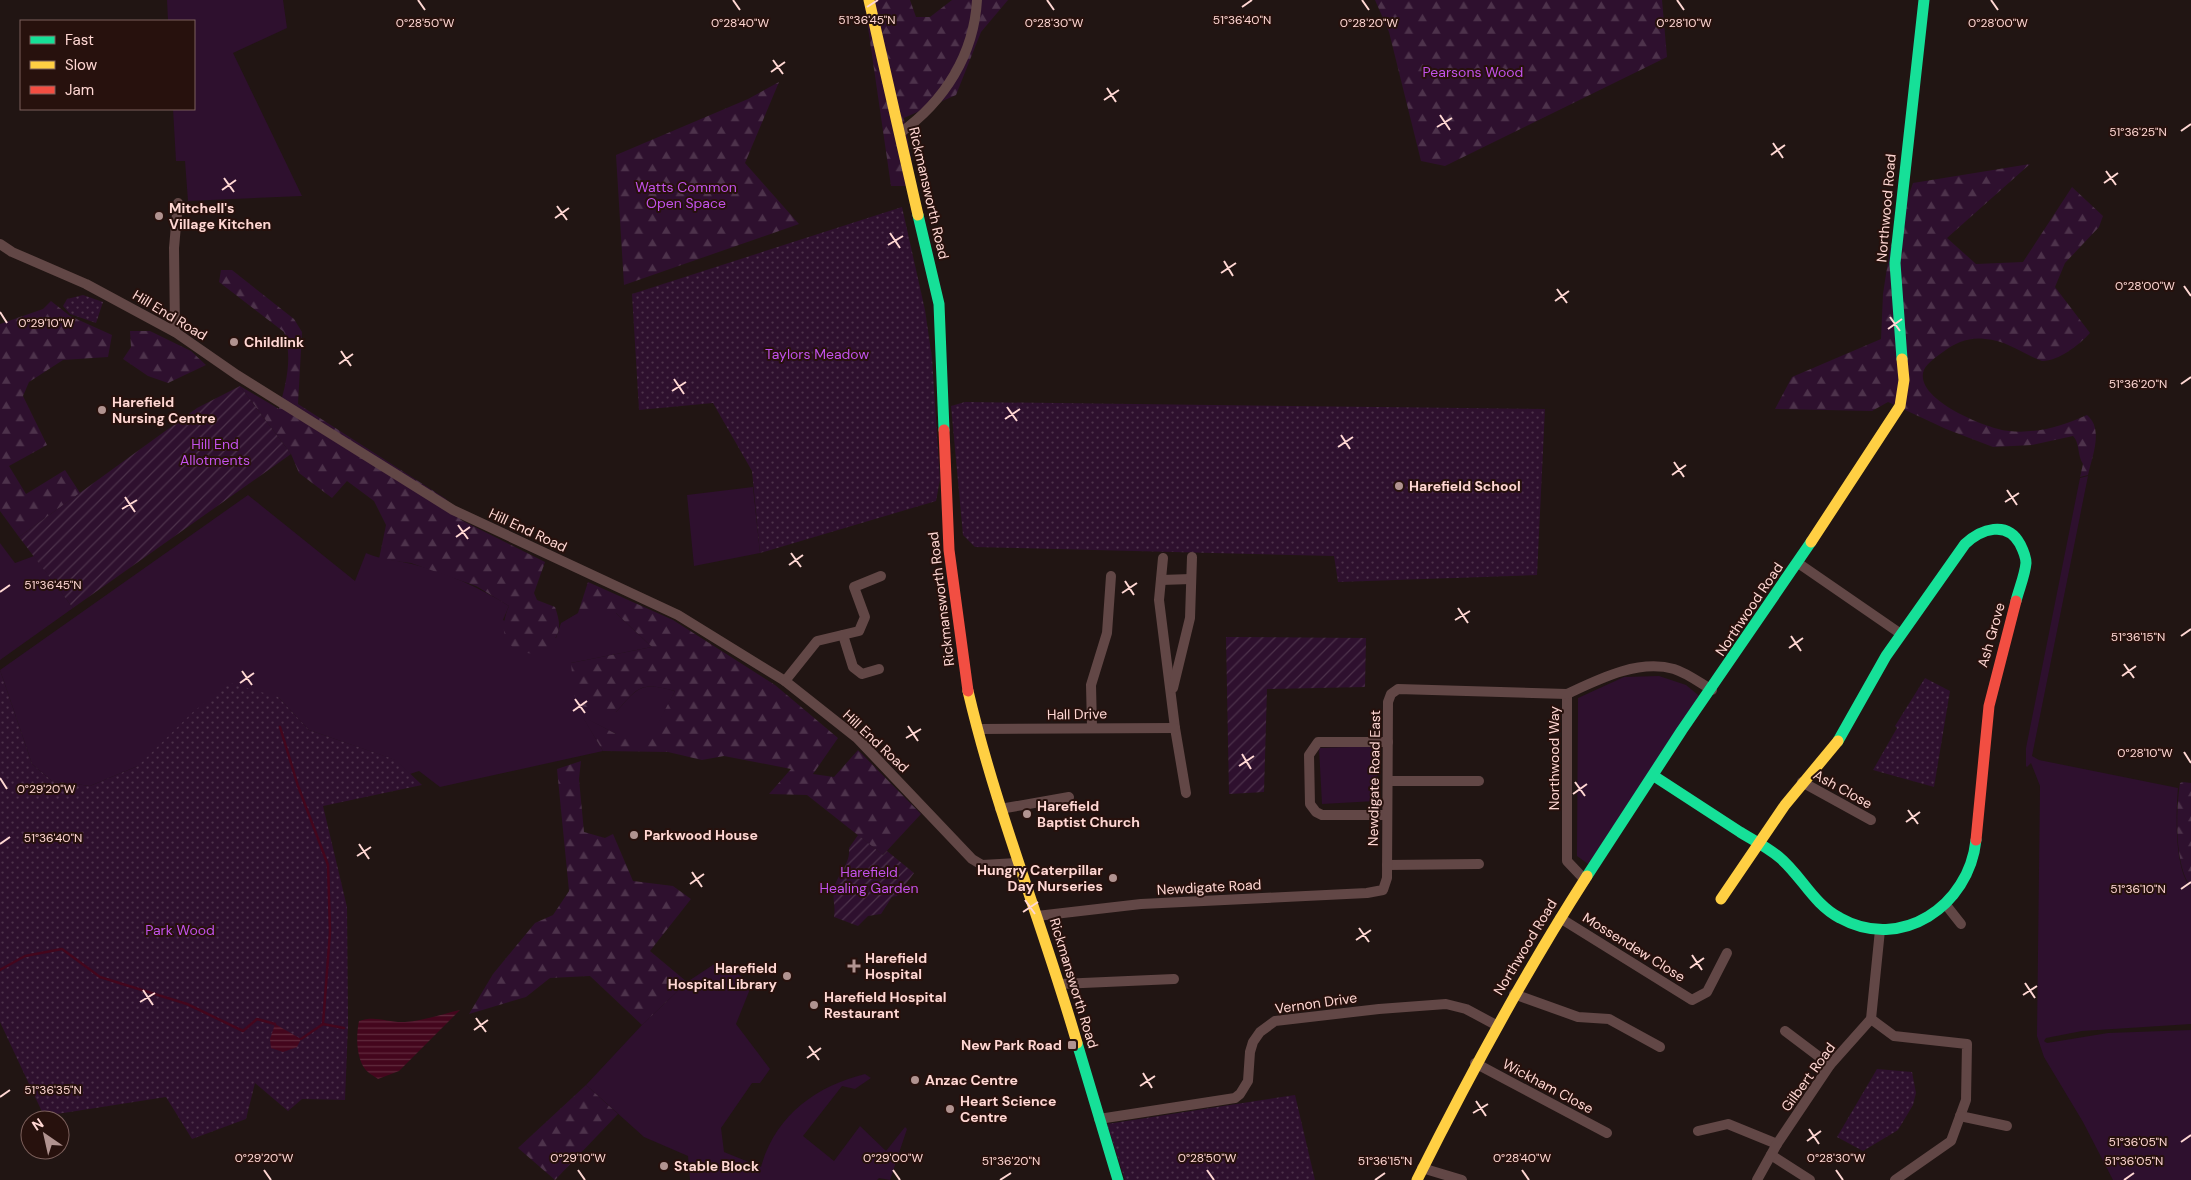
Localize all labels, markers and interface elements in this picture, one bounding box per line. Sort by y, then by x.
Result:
text: 51°36'45"N [838,12,896,28]
text: 51°36'40"N [1213,12,1271,28]
text: 0°28'50"W [396,15,455,31]
text: 0°28'40"W [711,15,769,31]
text: 0°28'30"W [1025,15,1084,31]
text: 0°28'20"W [1340,15,1399,31]
text: 0°28'10"W [1656,15,1712,31]
text: 0°28'00"W [1968,15,2028,31]
legend [20,20,195,110]
text: Fast [65,30,94,50]
text: Slow [65,55,98,75]
park label: Pearsons Wood [1423,63,1523,81]
text: Jam [65,80,94,100]
text: 51°36'25"N [2109,124,2167,140]
street label: Rickmansworth Road [905,125,953,261]
street label: Northwood Road [1872,153,1900,263]
park label: Watts Common Open Space [635,178,737,212]
place label: Mitchell's Village Kitchen [169,199,271,233]
marker: Mitchell's Village Kitchen [153,210,165,222]
text: 0°28'00"W [2115,278,2175,294]
street label: Hill End Road [129,286,211,344]
text: 0°29'10"W [18,315,74,331]
place label: Childlink [244,333,304,351]
marker: Childlink [228,336,240,348]
park label: Taylors Meadow [765,345,869,363]
text: 51°36'20"N [2109,376,2167,392]
place label: Harefield Nursing Centre [112,393,216,427]
marker: Harefield Nursing Centre [96,404,108,416]
park label: Hill End Allotments [180,435,250,469]
place label: Harefield School [1409,477,1521,495]
marker: Harefield School [1393,480,1405,492]
street label: Hill End Road [486,504,570,556]
street label: Rickmansworth Road [924,531,958,667]
street label: Northwood Road [1711,559,1787,659]
text: 51°36'45"N [24,577,82,593]
street label: Ash Grove [1973,600,2009,669]
text: 51°36'15"N [2111,629,2165,645]
street label: Hall Drive [1047,704,1107,724]
street label: Hill End Road [839,706,913,776]
street label: Northwood Way [1545,706,1563,810]
street label: Newdigate Road East [1364,710,1384,846]
text: 0°28'10"W [2117,745,2173,761]
street label: Ash Close [1810,765,1876,813]
text: 0°29'20"W [17,781,76,797]
place label: Harefield Baptist Church [1037,797,1140,831]
marker: Harefield Baptist Church [1021,808,1033,820]
place label: Parkwood House [644,826,758,844]
marker: Parkwood House [628,829,640,841]
text: 51°36'40"N [24,830,82,846]
place label: Hungry Caterpillar Day Nurseries [977,861,1103,895]
park label: Harefield Healing Garden [819,863,919,897]
marker: Hungry Caterpillar Day Nurseries [1107,872,1119,884]
street label: Newdigate Road [1156,875,1262,899]
text: 51°36'10"N [2110,881,2166,897]
street label: Northwood Road [1489,896,1561,998]
street label: Mossendew Close [1579,908,1689,986]
street label: Rickmansworth Road [1046,916,1102,1050]
park label: Park Wood [145,921,215,939]
place label: Harefield Hospital [865,949,927,983]
place label: Harefield Hospital Library [668,959,778,993]
marker: Harefield Hospital [847,959,861,973]
marker: Harefield Hospital Library [781,970,793,982]
place label: Harefield Hospital Restaurant [824,988,946,1022]
street label: Vernon Drive [1274,988,1358,1018]
marker: Harefield Hospital Restaurant [808,999,820,1011]
place label: New Park Road [961,1036,1062,1054]
marker: New Park Road [1066,1039,1078,1051]
street label: Gilbert Road [1777,1039,1839,1115]
street label: Wickham Close [1499,1055,1597,1118]
place label: Anzac Centre [925,1071,1018,1089]
marker: Anzac Centre [909,1074,921,1086]
text: 51°36'35"N [24,1082,82,1098]
place label: Heart Science Centre [960,1092,1057,1126]
marker: Heart Science Centre [944,1103,956,1115]
north arrow [20,1110,70,1160]
text: N [28,1114,47,1135]
text: 51°36'05"N [2109,1134,2167,1150]
text: 0°29'20"W [235,1150,294,1166]
text: 0°29'10"W [550,1150,606,1166]
text: 0°29'00"W [863,1150,923,1166]
text: 0°28'50"W [1178,1150,1237,1166]
text: 0°28'40"W [1493,1150,1551,1166]
text: 0°28'30"W [1807,1150,1866,1166]
text: 51°36'20"N [982,1153,1040,1169]
text: 51°36'15"N [1358,1153,1412,1169]
text: 51°36'05"N [2105,1153,2163,1169]
place label: Stable Block [674,1157,759,1175]
marker: Stable Block [658,1160,670,1172]

